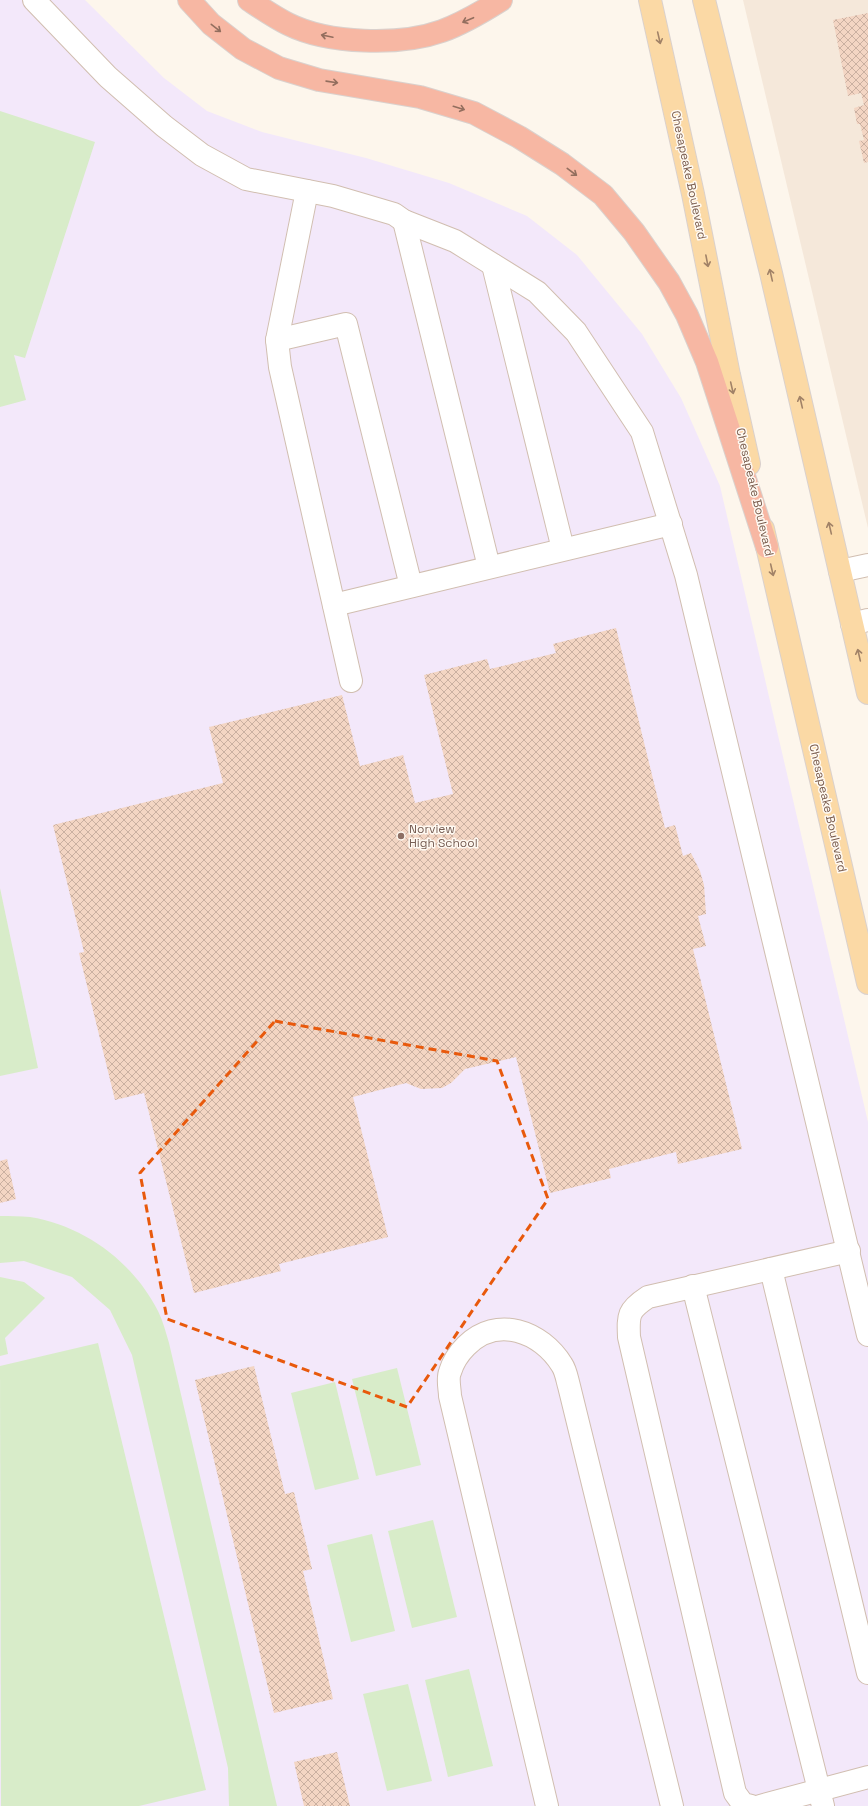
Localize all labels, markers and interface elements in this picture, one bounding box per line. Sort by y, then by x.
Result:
one-way arrow [462,17,474,24]
one-way arrow [210,24,221,32]
one-way arrow [655,31,663,44]
one-way arrow [321,32,334,40]
one-way arrow [325,78,338,86]
one-way arrow [452,105,465,112]
street label: Chesapeake Boulevard [668,109,710,241]
one-way arrow [566,167,577,176]
one-way arrow [703,254,711,267]
one-way arrow [767,269,775,282]
one-way arrow [728,382,736,395]
one-way arrow [796,395,804,408]
street label: Chesapeake Boulevard [732,426,778,558]
one-way arrow [826,522,834,535]
one-way arrow [769,563,777,576]
one-way arrow [855,649,863,662]
street label: Chesapeake Boulevard [805,742,851,874]
place label: Norview High School [409,821,478,851]
marker: Norview High School [396,831,406,841]

